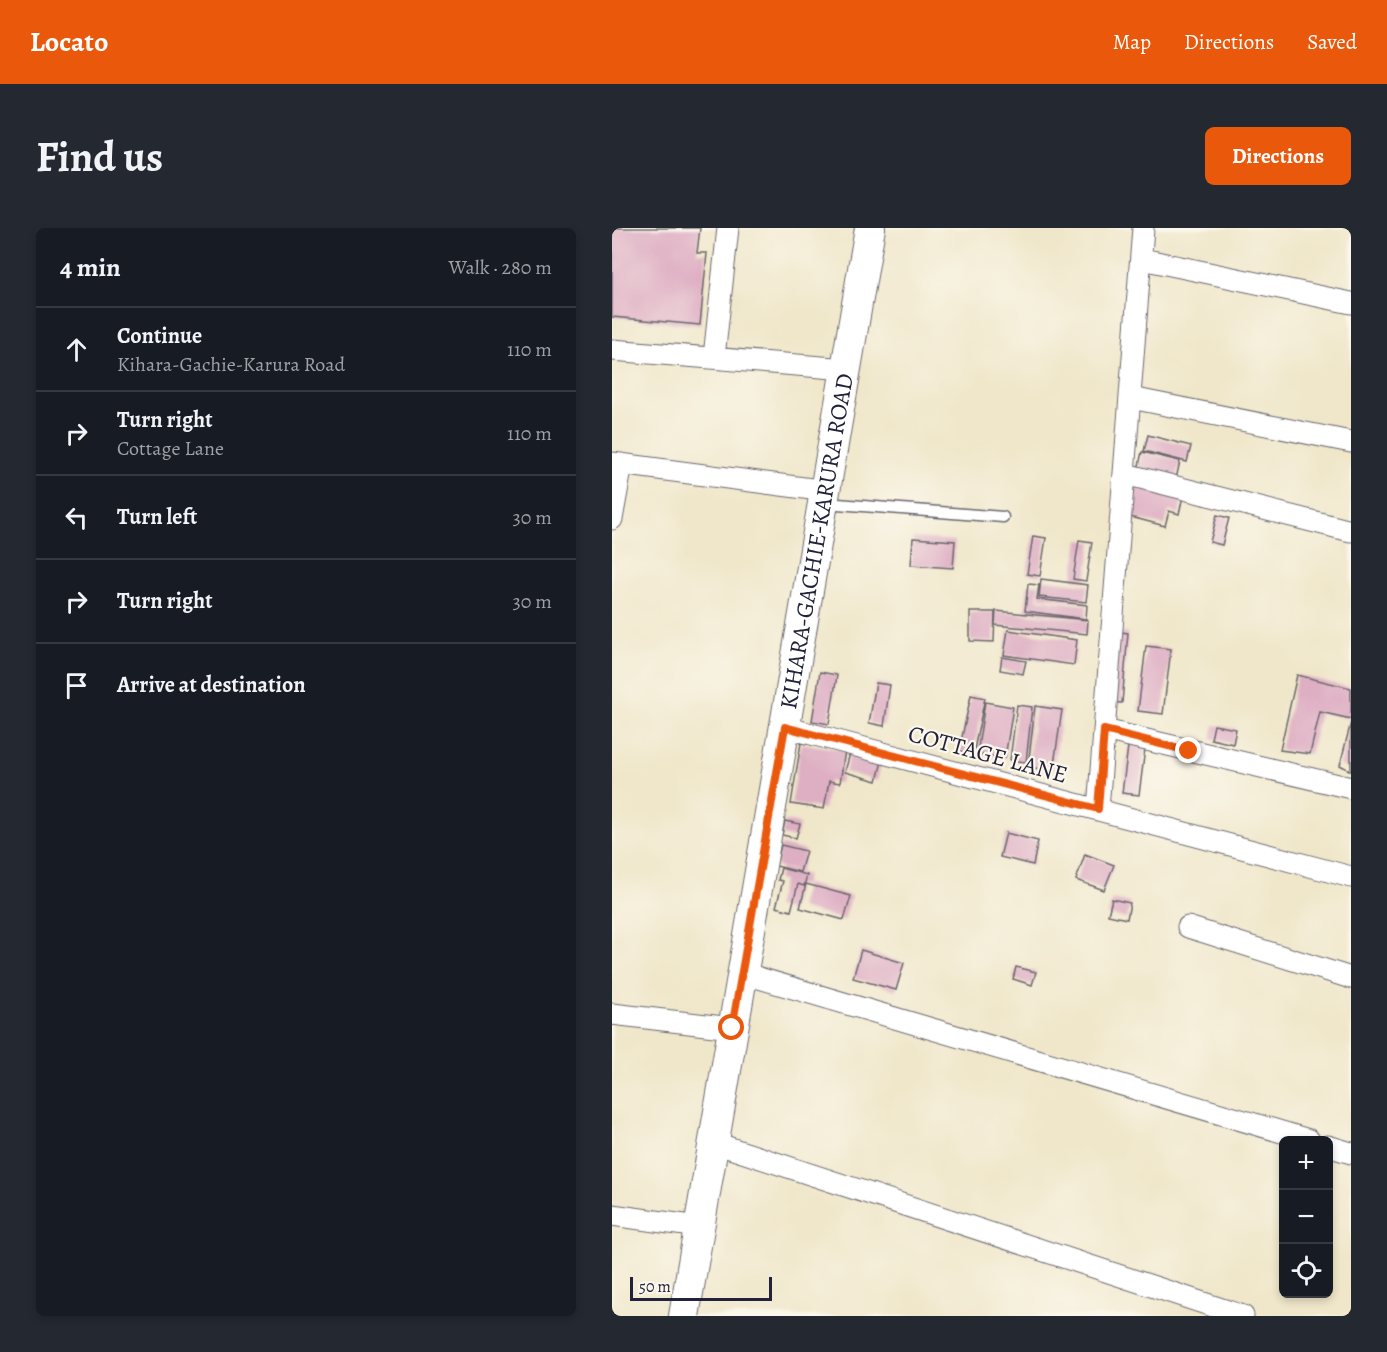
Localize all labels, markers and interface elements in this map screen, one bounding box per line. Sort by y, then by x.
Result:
text: Locato [30,23,108,61]
text: Map [1113,28,1151,56]
text: Directions [1184,28,1274,56]
text: Saved [1307,28,1357,56]
button: Directions [1205,127,1351,185]
text: Find us [36,128,163,185]
text: 4 min [60,250,121,285]
text: Walk · 280 m [448,254,552,281]
text: Continue [117,321,202,351]
icon: ahead [60,333,93,366]
text: 110 m [507,336,552,363]
text: Kihara-Gachie-Karura Road [117,351,345,378]
street label: KIHARA-GACHIE-KARURA ROAD [772,371,861,712]
text: Turn right [117,405,213,435]
icon: right [60,417,93,450]
text: 110 m [507,420,552,447]
text: Cottage Lane [117,435,224,462]
icon: left [60,501,93,534]
text: Turn left [117,502,197,532]
text: 30 m [512,504,552,531]
icon: right [60,585,93,618]
text: Turn right [117,586,213,616]
text: 30 m [512,588,552,615]
icon: arrive [60,669,93,702]
text: Arrive at destination [117,670,306,700]
street label: COTTAGE LANE [905,717,1071,791]
route end [1175,737,1201,763]
route start [718,1014,744,1040]
map controls [1279,1136,1333,1298]
button: + [1279,1136,1333,1190]
button: − [1279,1190,1333,1244]
button: locate [1279,1244,1333,1298]
scale bar [630,1274,772,1302]
text: 50 m [639,1276,671,1298]

